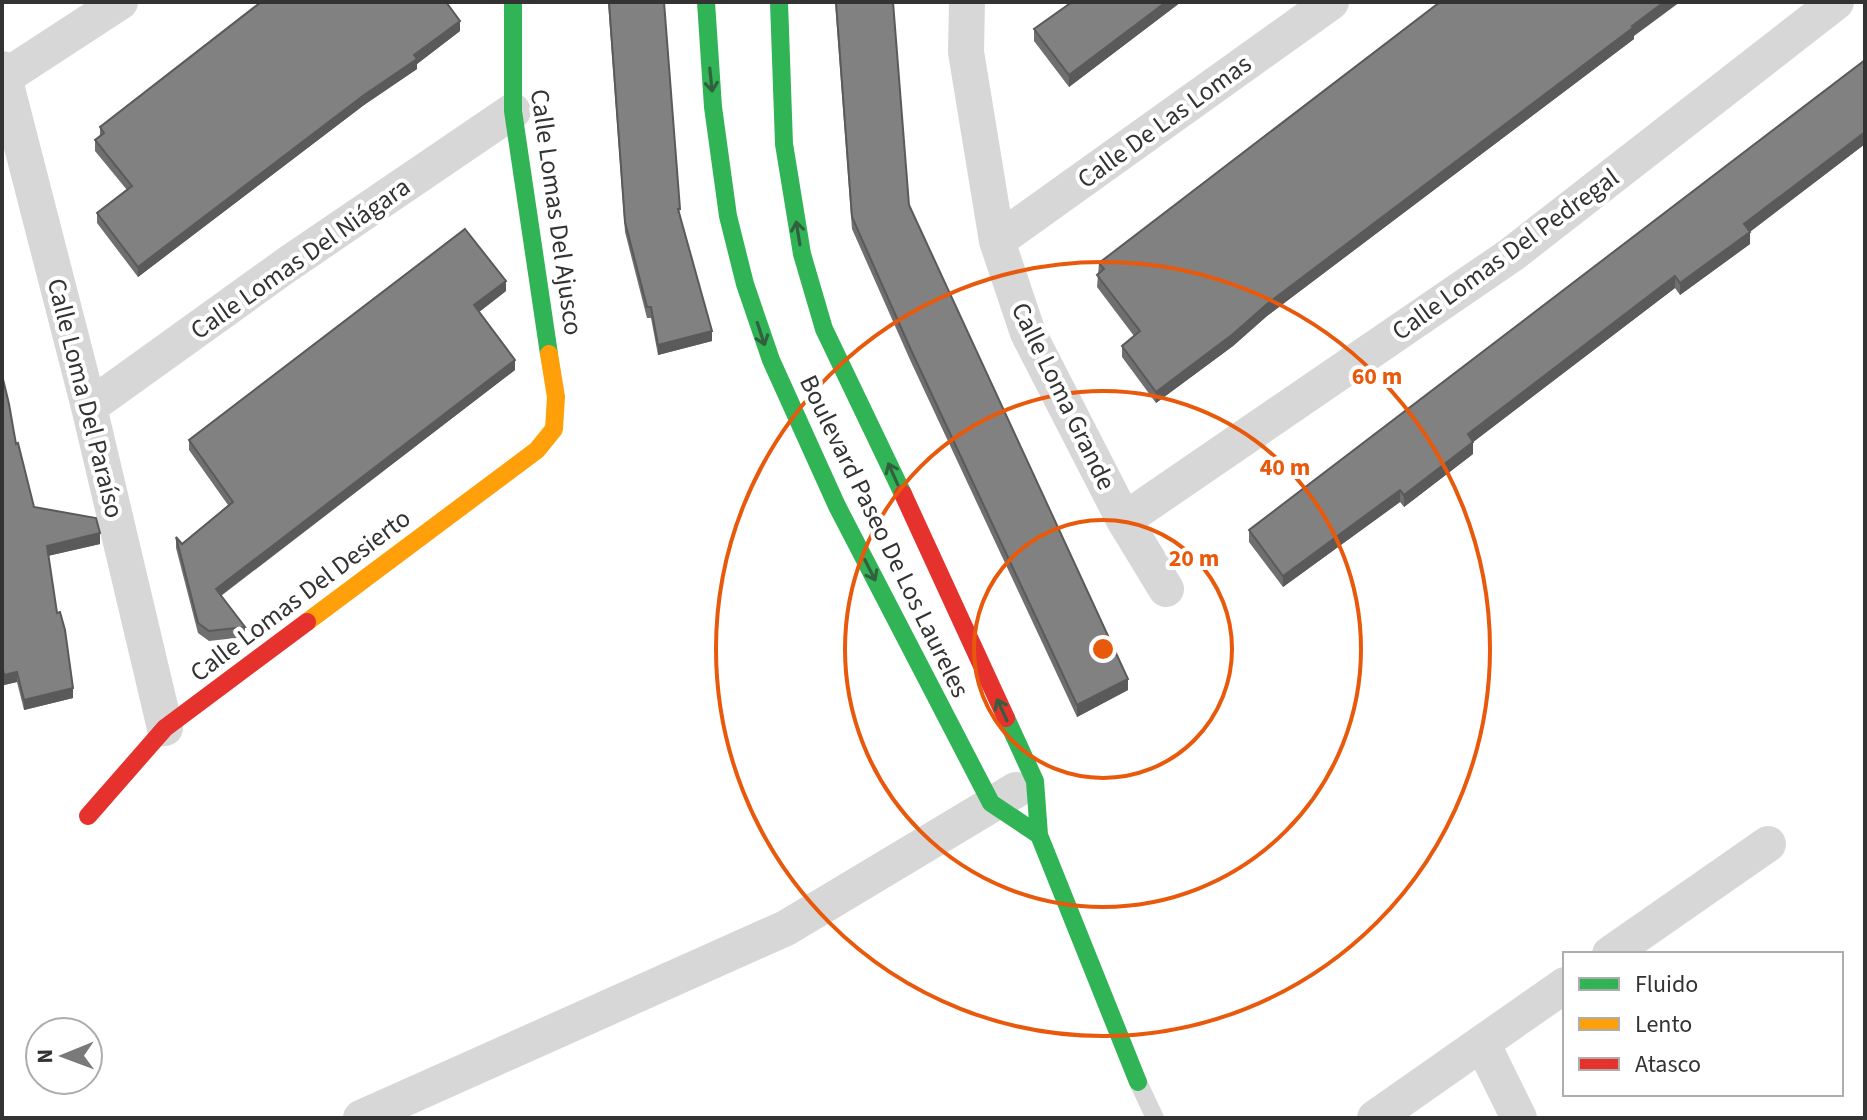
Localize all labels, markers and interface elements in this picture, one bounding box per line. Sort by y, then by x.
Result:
street label: Calle De Las Lomas [1070,45,1259,197]
one-way arrow [704,66,719,93]
street label: Calle Lomas Del Ajusco [521,87,592,338]
street label: Calle Lomas Del Pedregal [1384,159,1626,349]
street label: Calle Lomas Del Niágara [183,168,418,348]
one-way arrow [790,221,805,246]
street label: Calle Loma Del Paraíso [38,274,133,522]
street label: Calle Loma Grande [1002,296,1125,496]
one-way arrow [755,321,770,346]
text: 60 m [1352,359,1402,394]
street label: Boulevard Paseo De Los Laureles [790,369,979,704]
text: 40 m [1260,450,1310,485]
one-way arrow [885,462,900,486]
street label: Calle Lomas Del Desierto [182,500,418,691]
text: 20 m [1169,541,1219,576]
one-way arrow [862,557,878,581]
centre of rings [1089,635,1117,663]
one-way arrow [994,698,1009,722]
legend [1563,952,1843,1096]
text: Fluido [1635,967,1698,1002]
text: Lento [1635,1007,1692,1042]
north arrow [24,1016,104,1096]
text: Atasco [1635,1047,1701,1082]
text: N [29,1049,61,1064]

